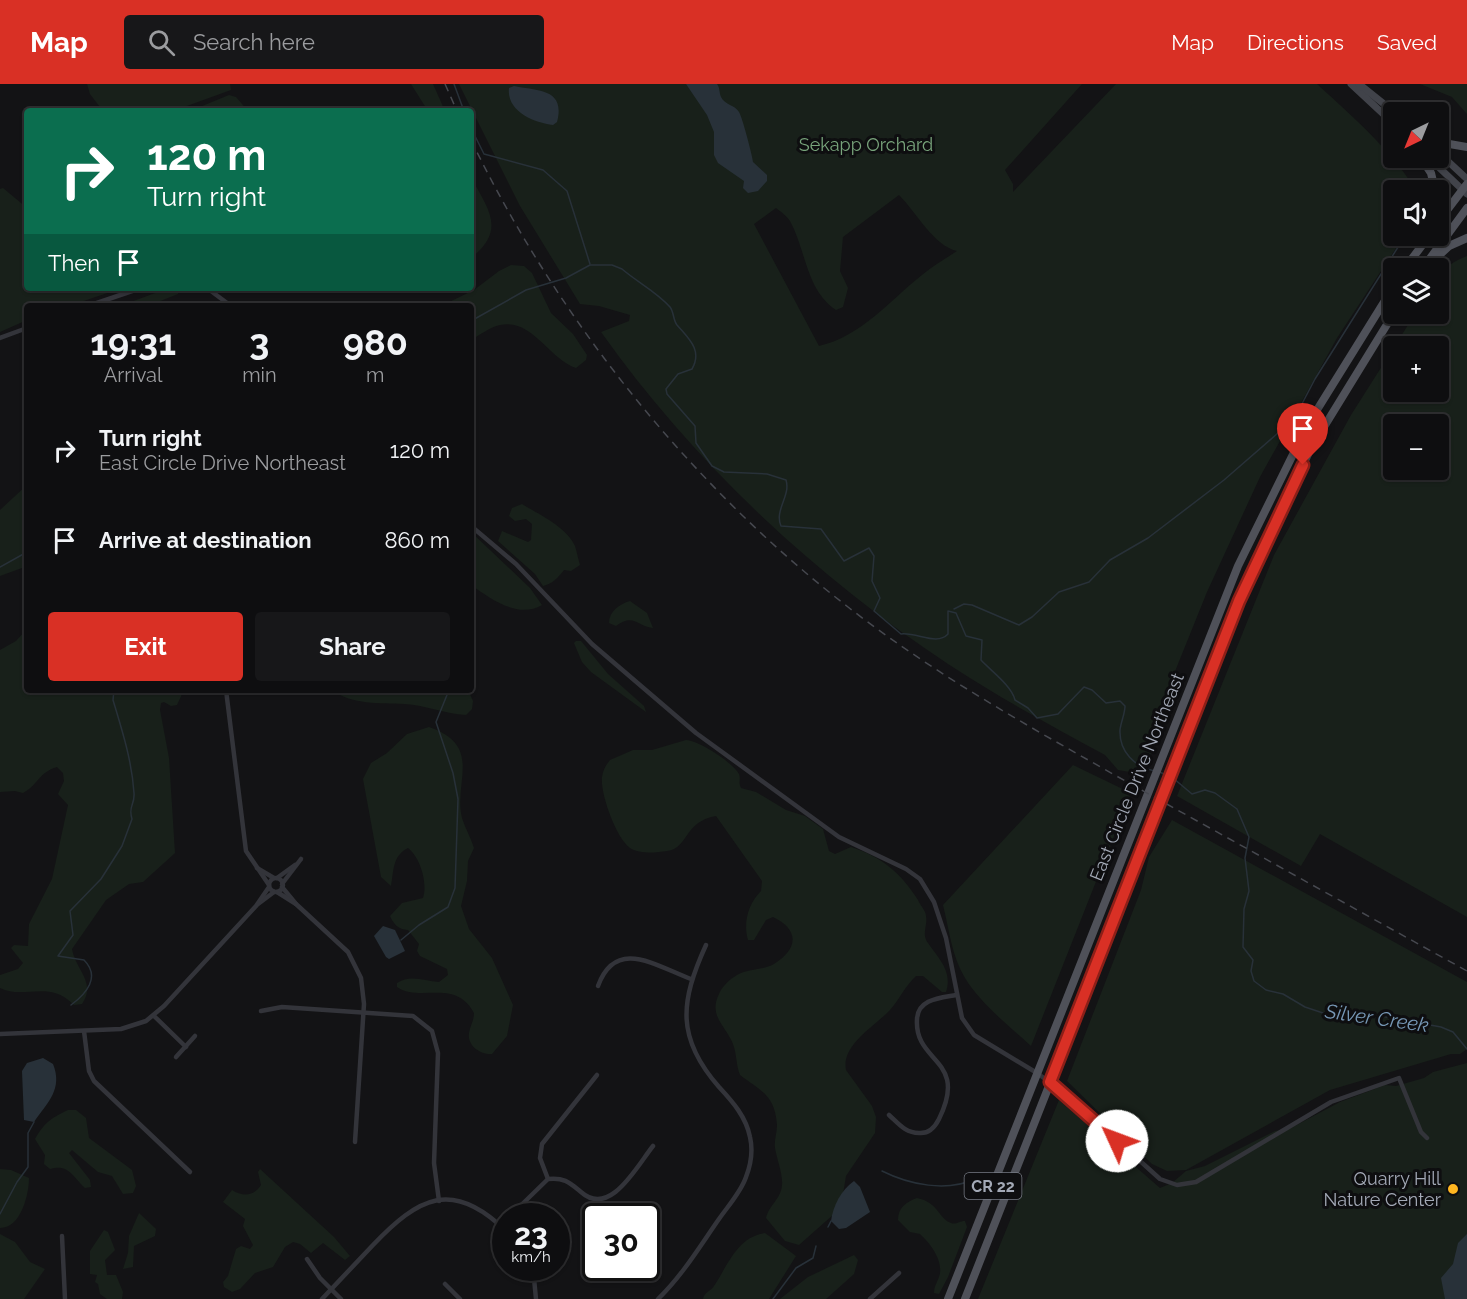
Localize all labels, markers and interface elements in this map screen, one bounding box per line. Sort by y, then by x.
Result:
search box [124,15,544,69]
text: Map [30,26,88,59]
icon: search [145,26,178,59]
text: Search here [193,29,315,55]
text: Map [1171,30,1214,55]
text: Directions [1247,30,1344,55]
text: Saved [1377,30,1437,55]
north arrow [1383,102,1449,168]
map controls [1383,102,1449,480]
text: 120 m [147,131,266,180]
icon: right [48,132,126,210]
park label: Sekapp Orchard [799,134,933,155]
button: sound [1383,180,1449,246]
text: Turn right [147,181,266,212]
icon: arrive [112,246,145,279]
text: Then [48,250,100,276]
button: layers [1383,258,1449,324]
text: 19:31 [90,321,176,363]
text: 3 [249,321,269,363]
text: 980 [343,321,408,363]
button: + [1383,336,1449,402]
text: Arrival [104,363,162,387]
text: min [242,363,277,387]
text: m [366,363,384,387]
pin [1277,403,1328,465]
icon: arrive [1286,412,1319,445]
button: − [1383,414,1449,480]
text: Turn right [99,425,202,451]
icon: right [48,434,81,467]
text: 120 m [390,437,450,463]
text: East Circle Drive Northeast [99,451,346,475]
icon: arrive [48,524,81,557]
text: Arrive at destination [99,527,312,553]
text: 860 m [384,527,450,553]
button: Exit [48,612,243,681]
button: Share [255,612,450,681]
street label: East Circle Drive Northeast [1085,670,1188,884]
water label: Silver Creek [1323,999,1431,1037]
position arrow [1085,1109,1149,1173]
place label: Quarry Hill Nature Center [1323,1168,1442,1210]
road number: CR 22 [964,1173,1022,1199]
marker: Quarry Hill Nature Center [1446,1182,1460,1196]
speed limit sign: 30 [582,1203,660,1281]
text: 23 [514,1217,548,1252]
text: km/h [511,1248,551,1266]

